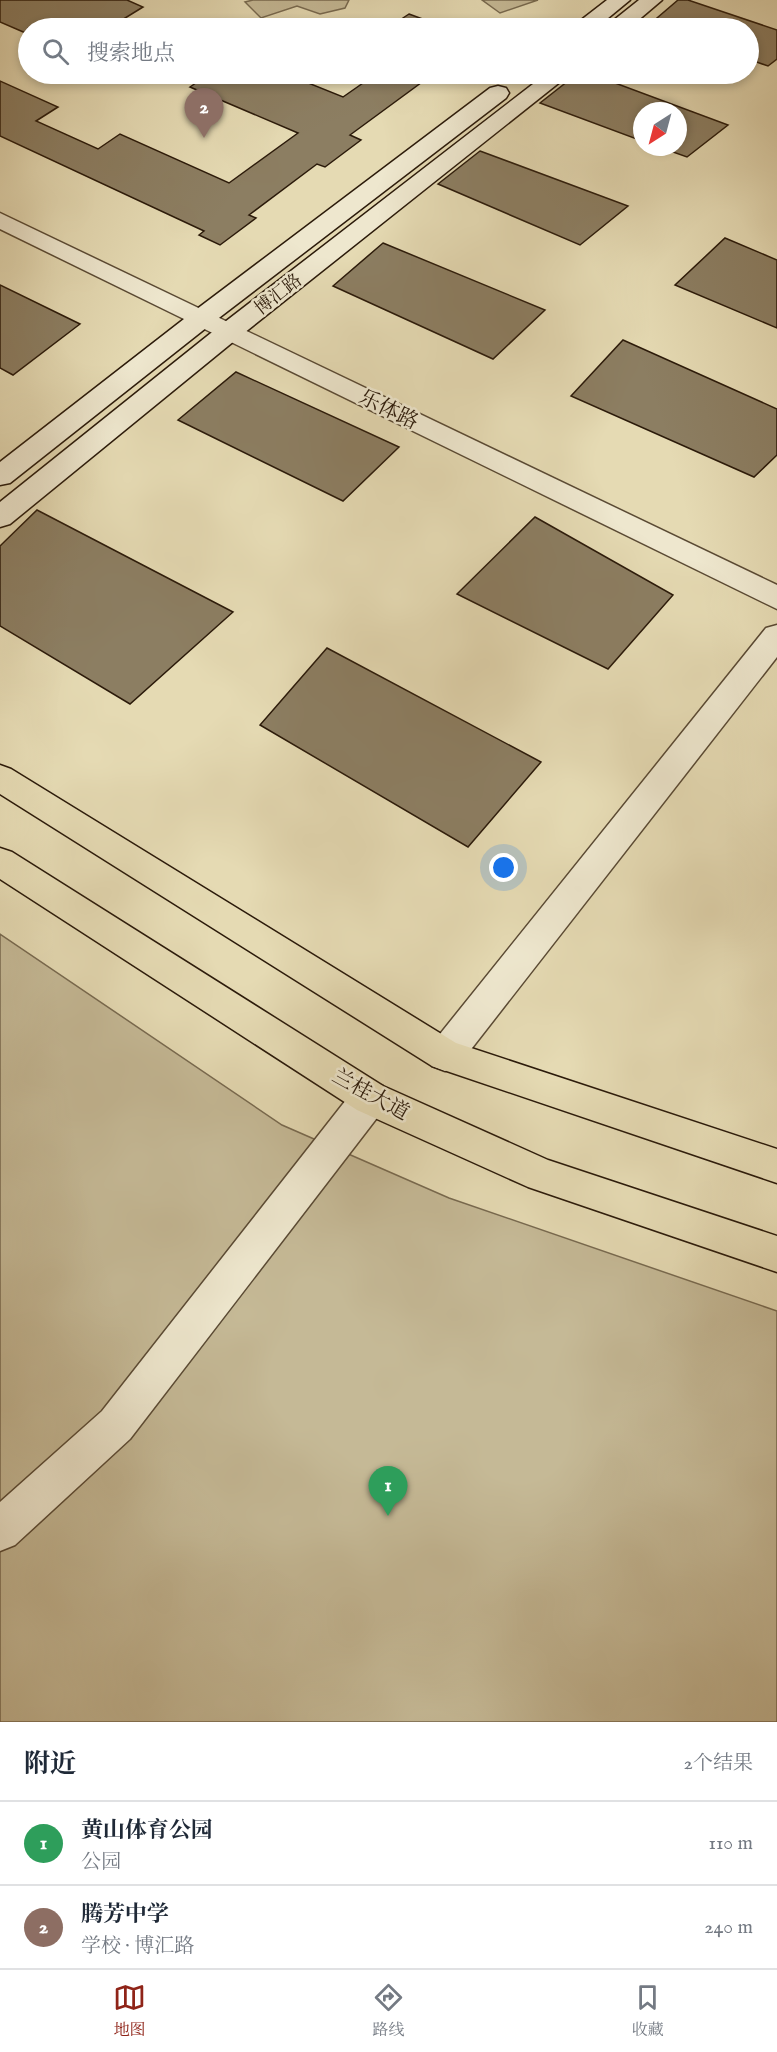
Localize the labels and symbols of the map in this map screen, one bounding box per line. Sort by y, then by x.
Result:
pin: 2 [184,88,224,138]
north arrow [633,102,687,156]
street label: 博汇路 [251,269,307,321]
street label: 乐体路 [354,384,423,436]
your location [489,853,518,882]
street label: 兰桂大道 [327,1063,414,1127]
pin: 1 [368,1466,408,1516]

